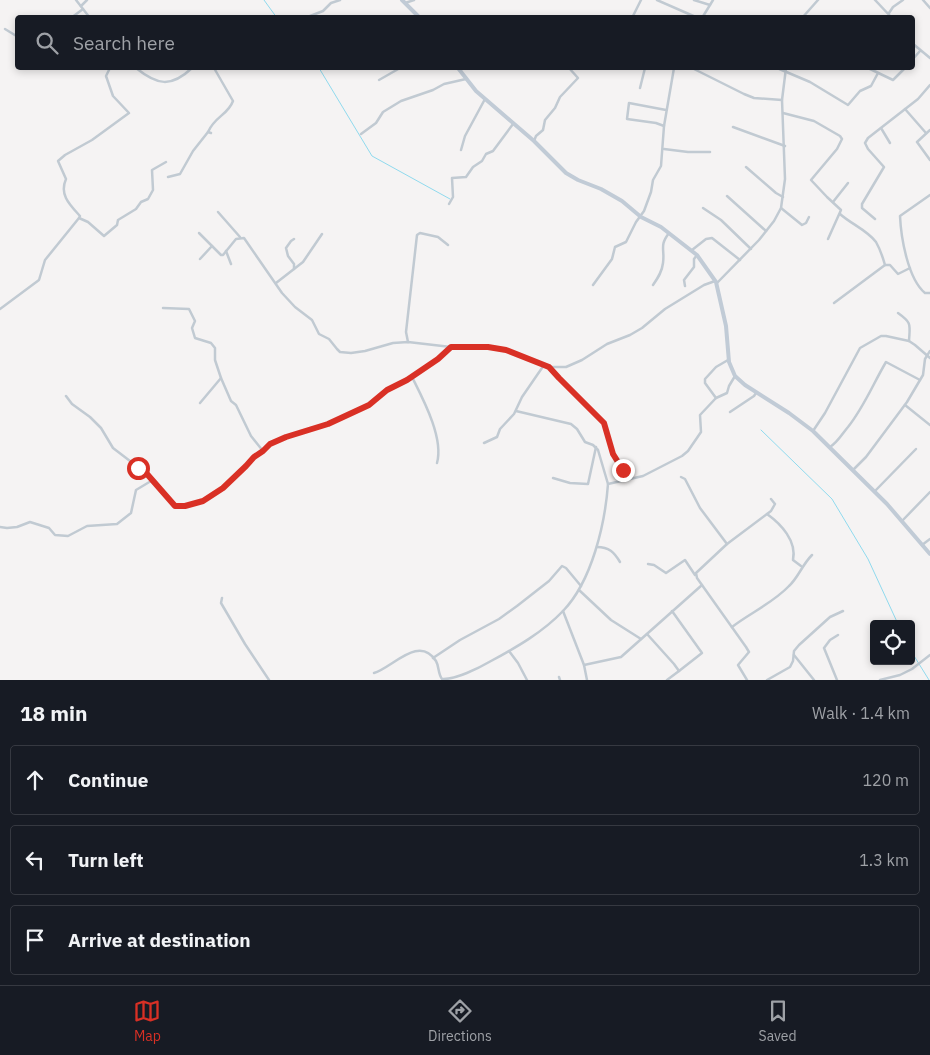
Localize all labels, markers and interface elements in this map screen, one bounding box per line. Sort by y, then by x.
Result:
search box [15,15,915,70]
icon: search [33,29,61,57]
text: Search here [73,31,175,55]
route start [127,457,150,480]
route end [612,459,635,482]
map controls [870,620,915,665]
button: locate [870,620,915,665]
text: 18 min [20,699,87,727]
text: Walk · 1.4 km [812,703,910,723]
icon: ahead [21,766,49,794]
text: Continue [68,768,148,792]
text: 120 m [862,770,909,790]
icon: left [21,846,49,874]
text: Turn left [68,848,144,872]
text: 1.3 km [859,850,909,870]
icon: arrive [21,926,49,954]
text: Arrive at destination [68,928,251,952]
tab: Map [133,997,161,1045]
tab: Directions [428,997,492,1045]
tab: Saved [759,997,797,1045]

